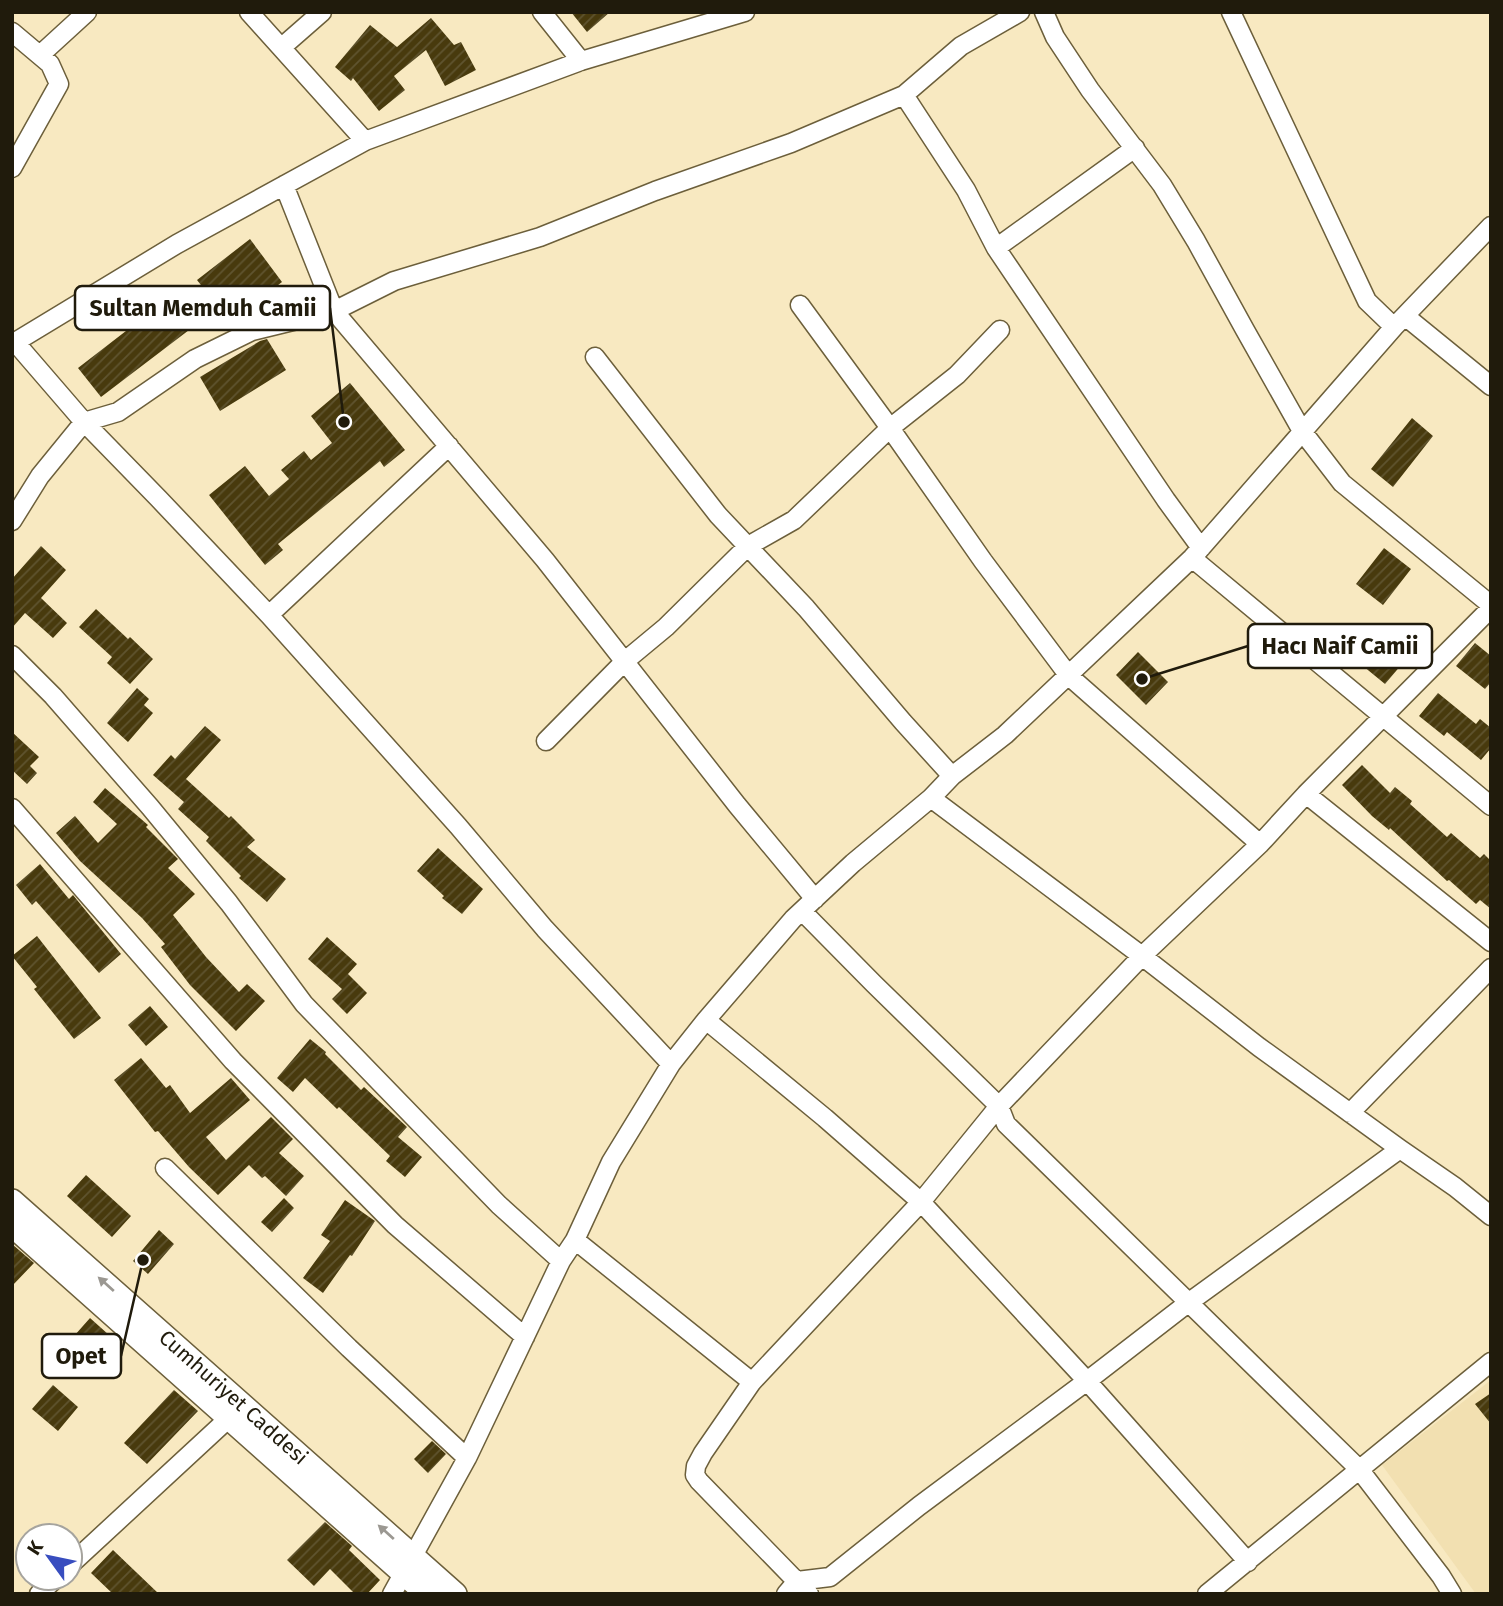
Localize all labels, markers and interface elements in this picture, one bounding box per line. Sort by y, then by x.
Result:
callout: Sultan Memduh Camii [75,286,330,330]
text: Sultan Memduh Camii [90,294,316,322]
callout: Hacı Naif Camii [1248,624,1432,668]
text: Hacı Naif Camii [1262,632,1418,660]
one-way arrow [97,1276,114,1292]
street label: Cumhuriyet Caddesi [154,1325,313,1470]
callout: Opet [42,1334,121,1378]
text: Opet [55,1342,108,1370]
north arrow [14,1522,84,1592]
one-way arrow [377,1525,394,1540]
text: K [22,1536,49,1559]

